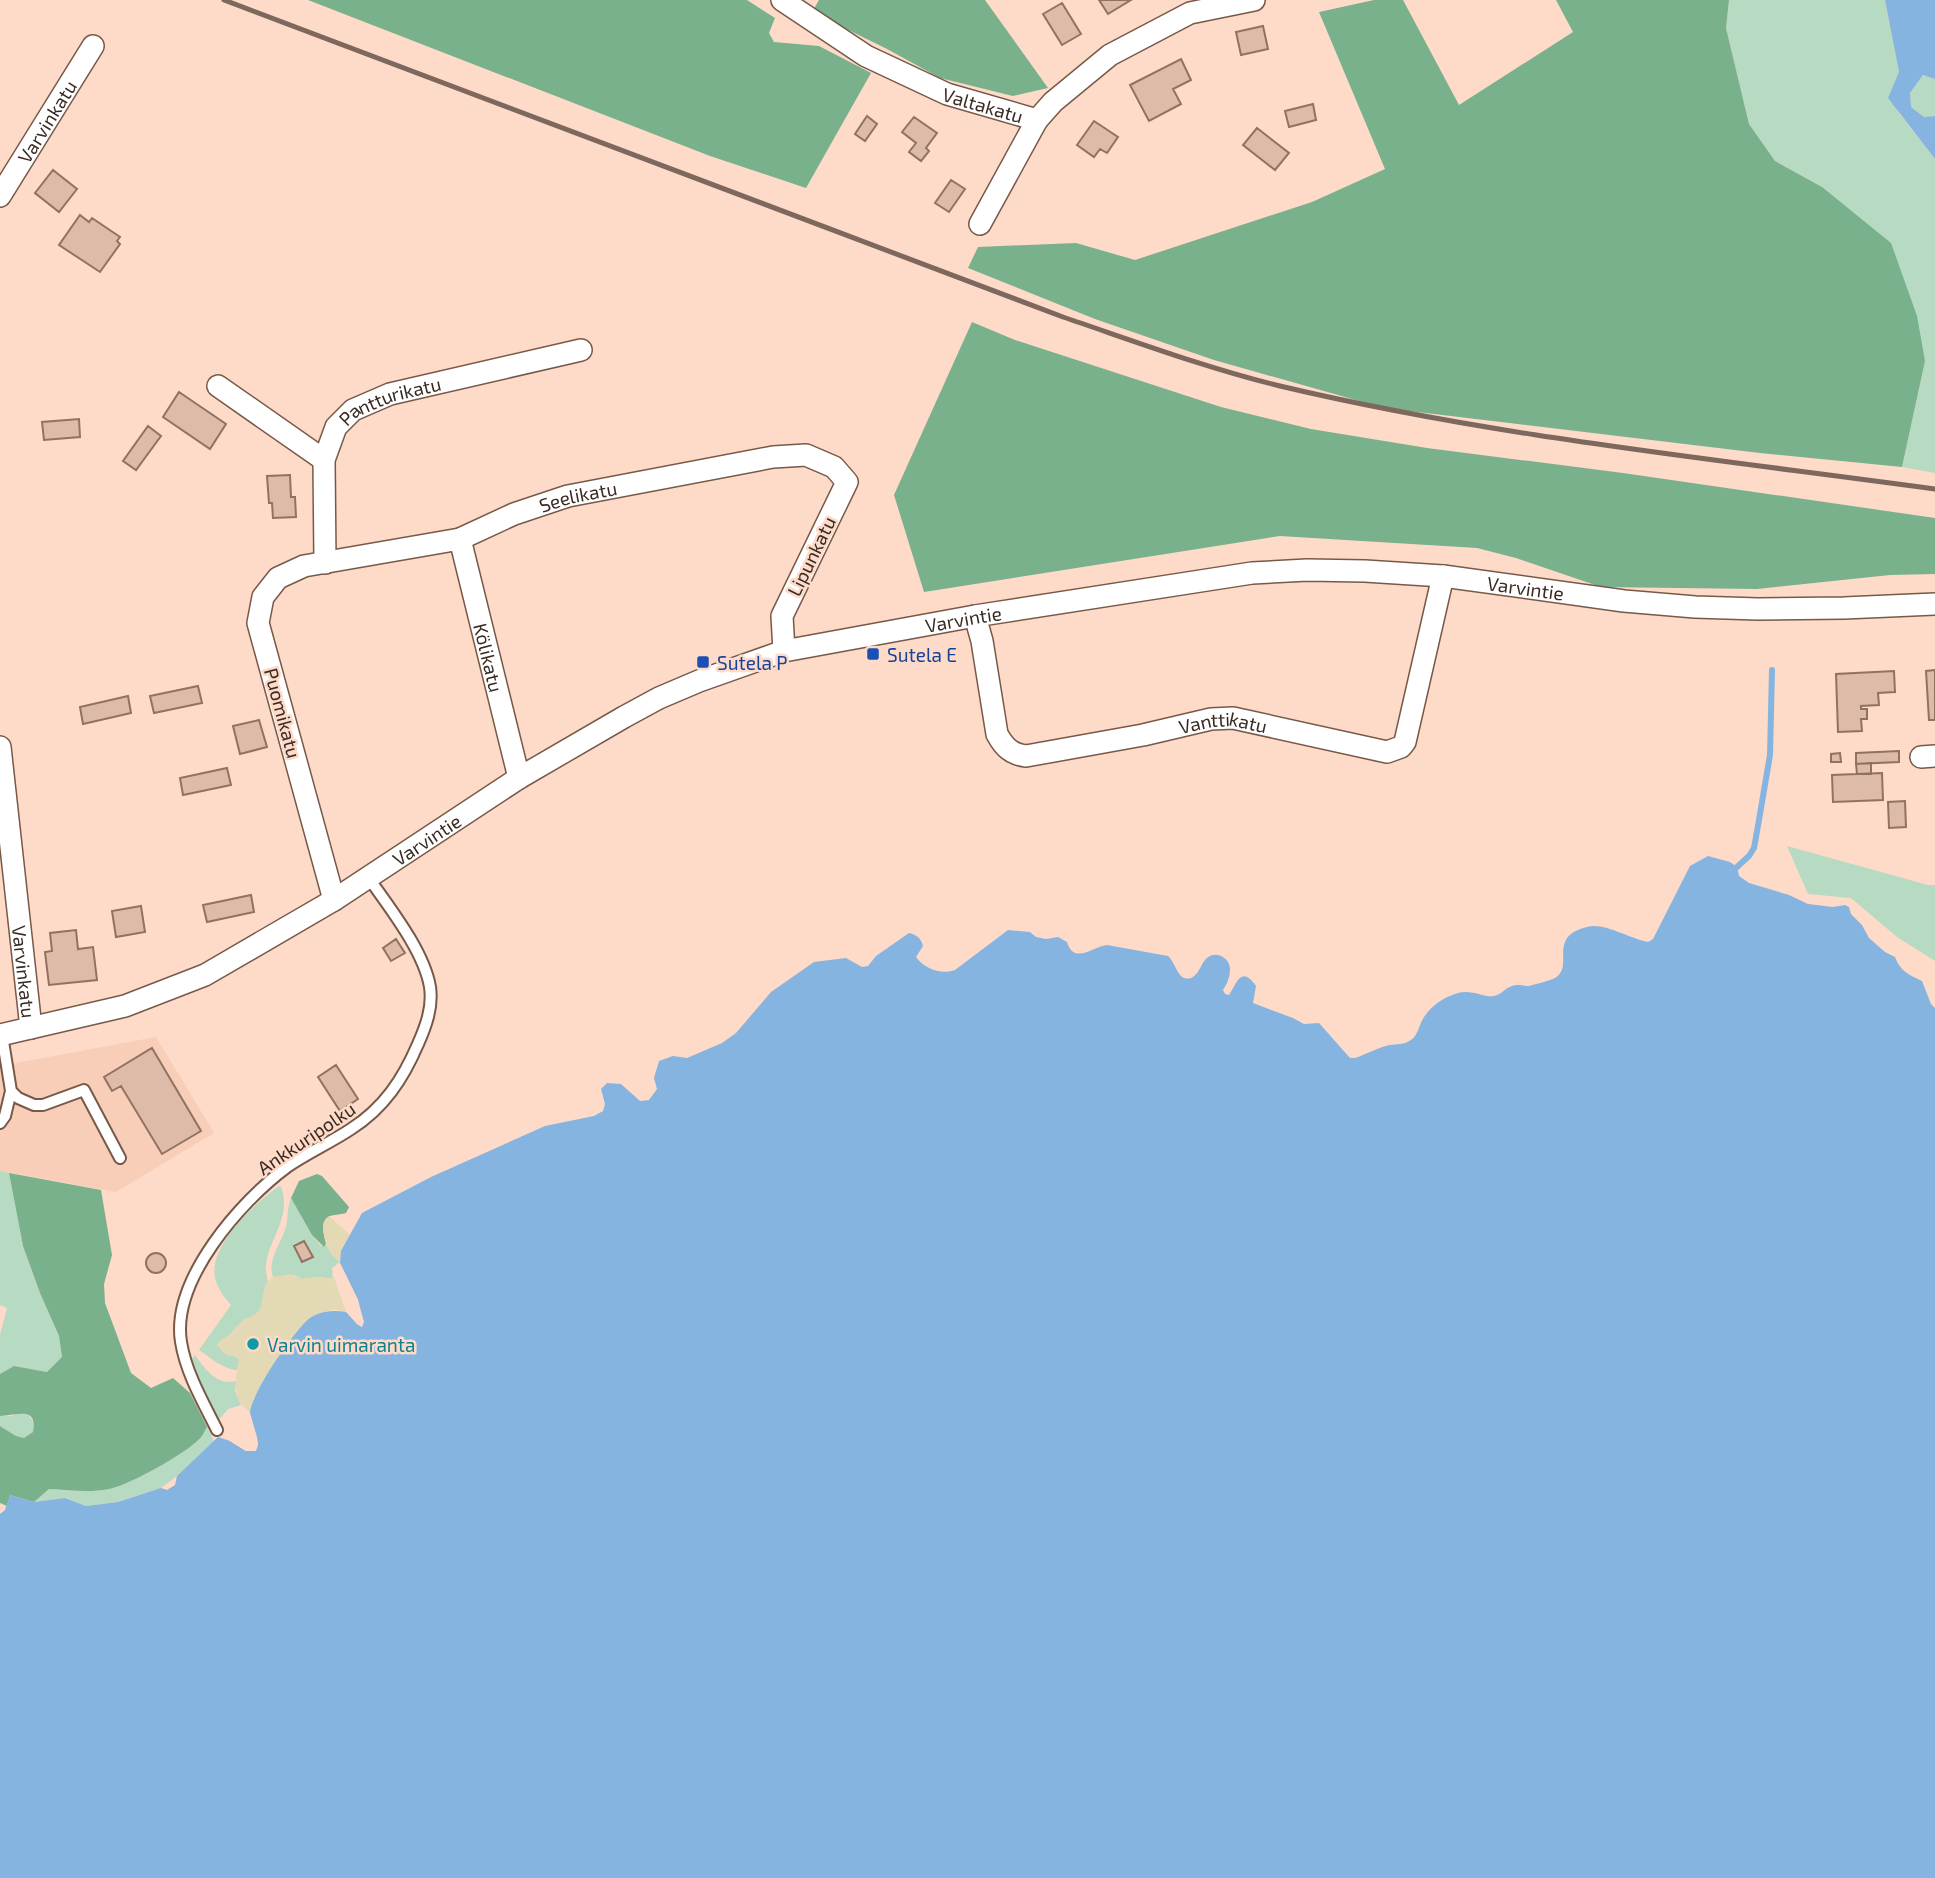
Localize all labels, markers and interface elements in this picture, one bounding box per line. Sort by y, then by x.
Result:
street label: Varvinkatu [12,76,81,167]
street label: Valtakatu [940,82,1026,127]
street label: Pantturikatu [333,371,443,430]
street label: Seelikatu [536,475,619,516]
street label: Lipunkatu [782,513,840,599]
street label: Varvintie [1486,571,1565,604]
street label: Varvintie [923,601,1003,636]
street label: Kölikatu [470,621,509,694]
place label: Sutela E [887,643,957,666]
marker: Sutela E [865,646,881,662]
place label: Sutela P [717,651,787,674]
marker: Sutela P [695,654,711,670]
street label: Puomikatu [260,665,306,761]
street label: Vanttikatu [1176,706,1270,738]
street label: Varvintie [388,808,465,870]
street label: Varvinkatu [8,924,41,1019]
street label: Ankkuripolku [253,1097,359,1179]
place label: Varvin uimaranta [267,1333,416,1356]
marker: Varvin uimaranta [245,1336,261,1352]

